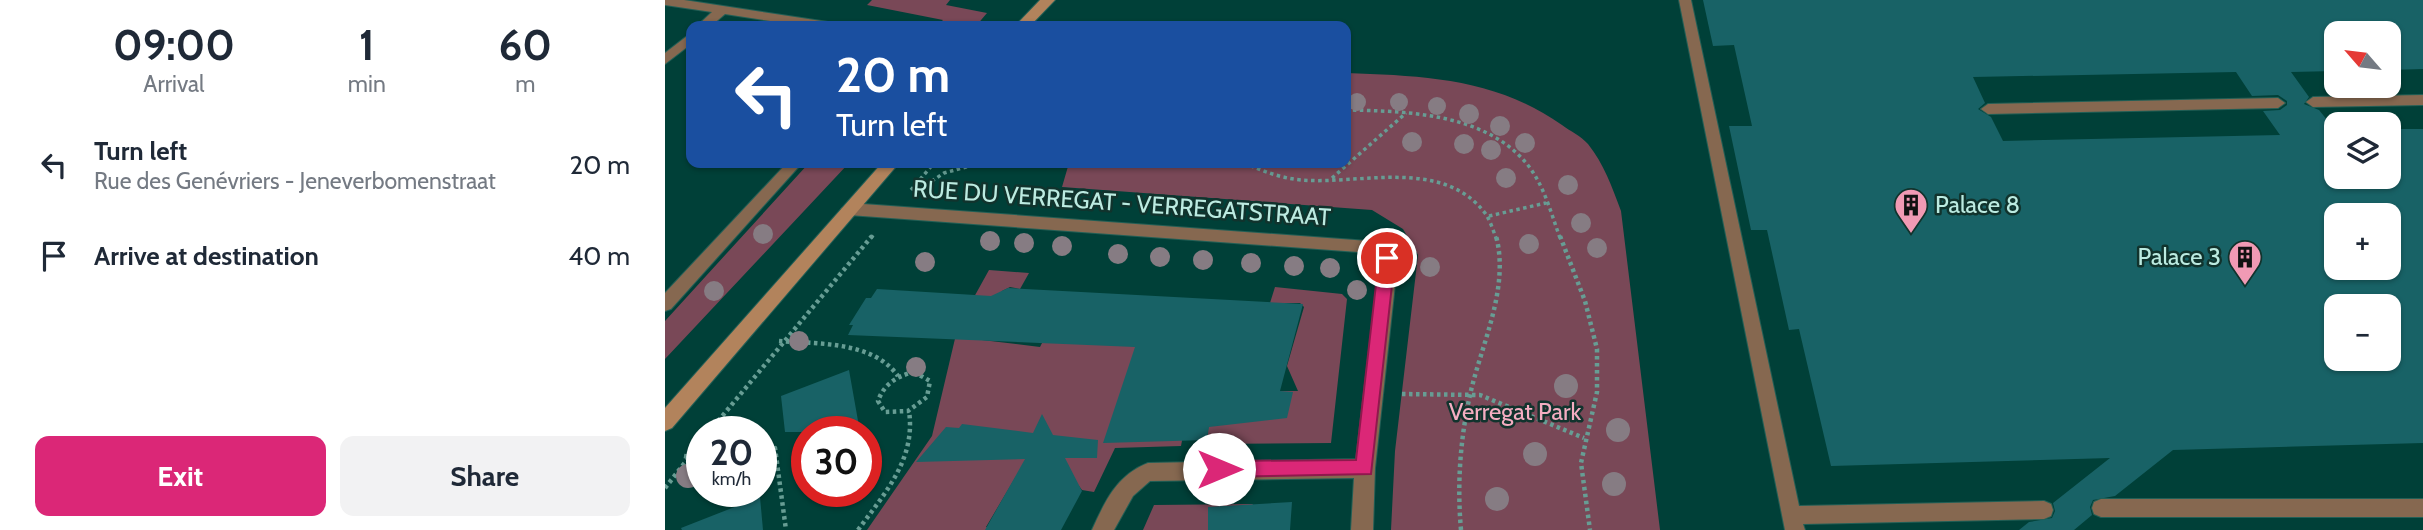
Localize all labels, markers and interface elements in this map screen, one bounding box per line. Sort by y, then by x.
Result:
text: 09:00 [113,19,235,71]
text: 1 [359,19,375,71]
text: 60 [499,19,552,71]
north arrow [2324,21,2401,98]
map controls [2324,21,2401,371]
text: 20 m [836,45,950,104]
icon: left [721,49,812,140]
text: Arrival [143,70,205,98]
text: min [348,70,386,98]
text: m [515,70,535,98]
text: Turn left [836,105,947,144]
button: layers [2324,112,2401,189]
text: Turn left [94,135,187,167]
icon: left [35,146,73,184]
text: 20 m [570,149,630,181]
text: Rue des Genévriers - Jeneverbomenstraat [94,167,496,195]
street label: RUE DU VERREGAT - VERREGATSTRAAT [912,173,1332,232]
building icon: Palace 8 [1892,186,1930,235]
place label: Palace 8 [1935,190,2020,219]
button: + [2324,203,2401,280]
pin [1357,228,1417,288]
icon: arrive [35,237,73,275]
building icon: Palace 3 [2226,238,2264,287]
icon: arrive [1368,239,1406,277]
text: Arrive at destination [94,240,319,272]
text: 40 m [568,240,630,272]
place label: Palace 3 [2138,242,2221,271]
button: − [2324,294,2401,371]
park label: Verregat Park [1449,397,1582,426]
speed limit sign: 30 [791,416,882,507]
text: 20 [710,431,753,474]
position arrow [1182,432,1256,506]
button: Exit [35,436,326,516]
button: Share [340,436,630,516]
text: km/h [712,468,751,490]

